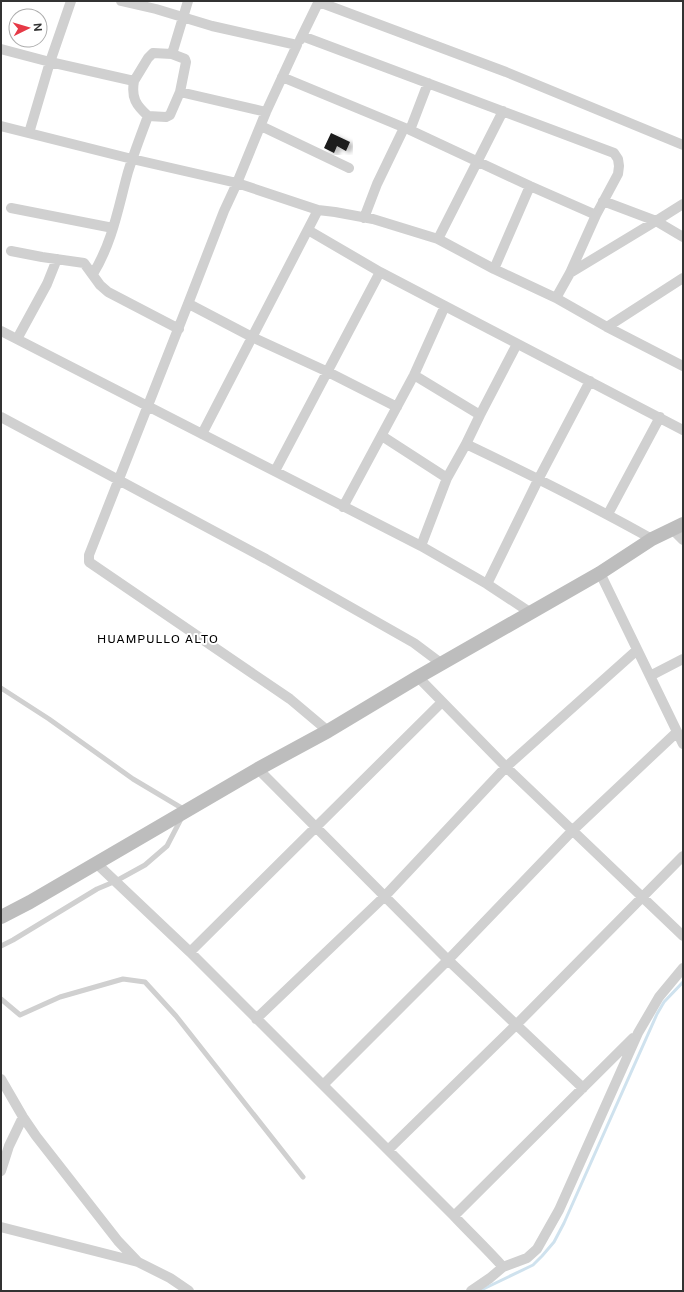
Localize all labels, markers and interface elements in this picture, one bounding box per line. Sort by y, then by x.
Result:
north arrow [8,8,48,48]
text: N [32,22,44,32]
district label: HUAMPULLO ALTO [97,632,219,646]

